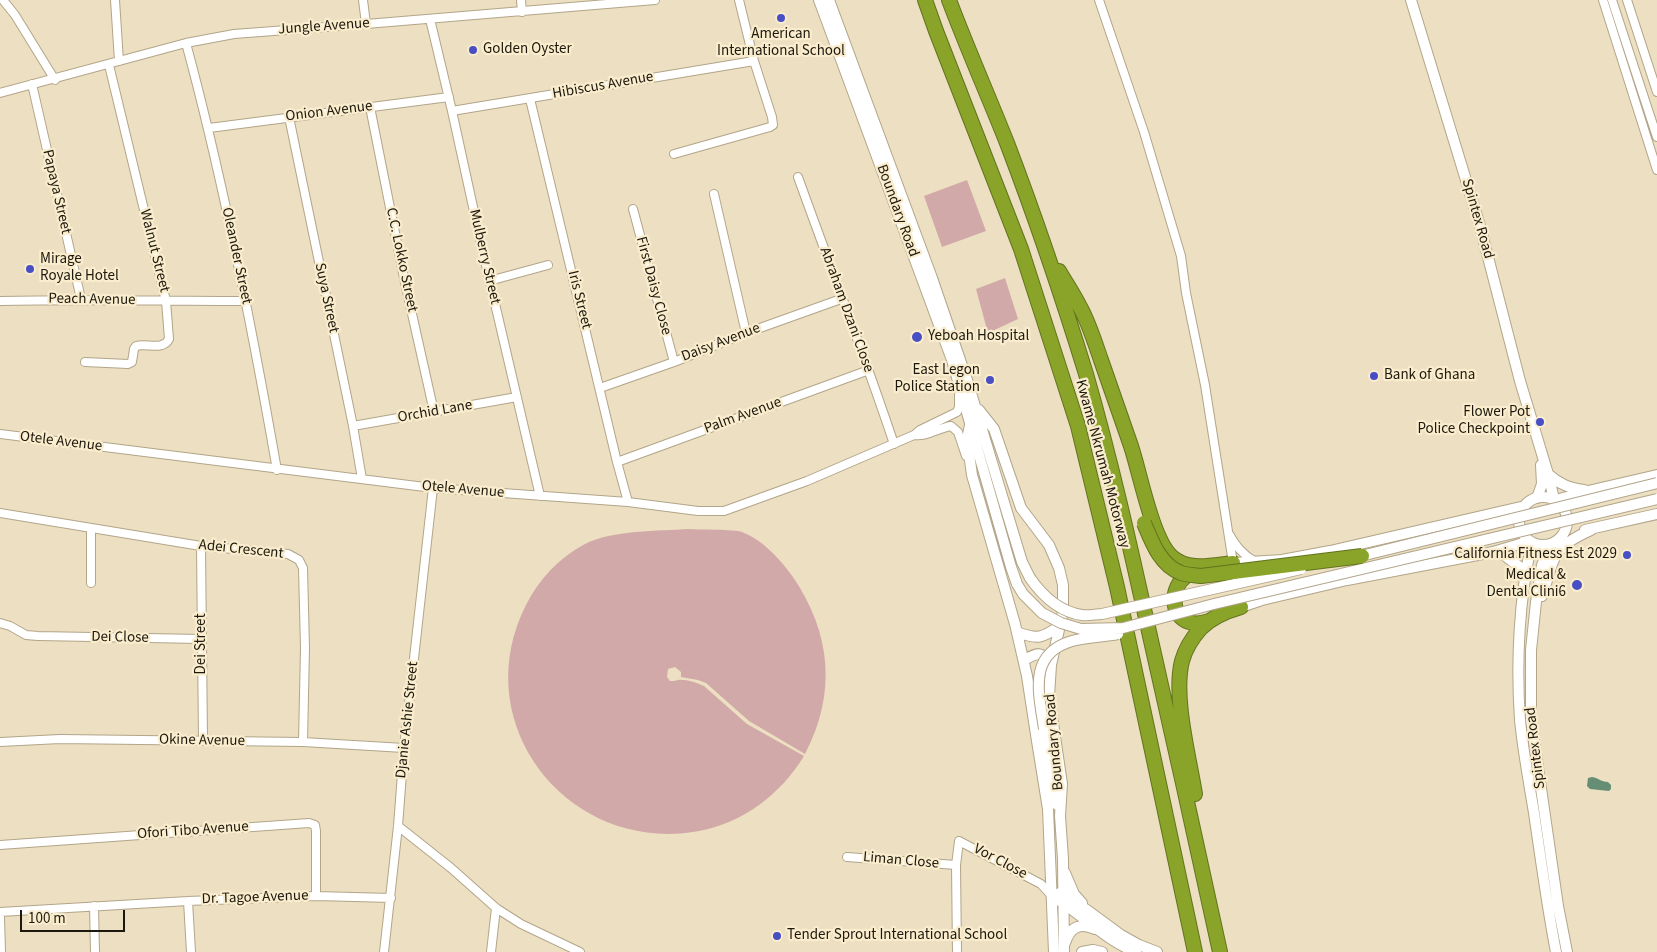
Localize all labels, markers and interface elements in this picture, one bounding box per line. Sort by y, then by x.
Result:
marker: American International School [775,12,787,24]
street label: Jungle Avenue [278,15,370,39]
place label: American International School [717,26,845,61]
place label: Golden Oyster [483,41,572,59]
marker: Golden Oyster [467,44,479,56]
street label: Hibiscus Avenue [551,68,655,104]
street label: Onion Avenue [285,98,373,126]
street label: Papaya Street [38,148,74,236]
street label: Boundary Road [872,162,922,260]
street label: Spintex Road [1457,177,1497,261]
street label: Oleander Street [217,206,255,306]
street label: C.C. Lokko Street [381,206,421,314]
street label: Walnut Street [135,208,173,294]
street label: Mulberry Street [464,208,504,306]
street label: First Daisy Close [631,235,675,337]
street label: Abraham Dzani Close [815,245,877,375]
place label: Mirage Royale Hotel [40,251,119,286]
street label: Suya Street [310,261,342,335]
marker: Mirage Royale Hotel [24,263,36,275]
street label: Iris Street [563,269,595,331]
street label: Peach Avenue [48,290,136,310]
street label: Daisy Avenue [679,320,763,366]
place label: Yeboah Hospital [928,328,1029,346]
marker: Yeboah Hospital [910,330,924,344]
place label: East Legon Police Station [894,362,980,397]
place label: Bank of Ghana [1384,367,1475,385]
marker: Bank of Ghana [1368,370,1380,382]
marker: East Legon Police Station [984,374,996,386]
street label: Kwame Nkrumah Motorway [1071,378,1133,550]
street label: Palm Avenue [702,394,784,438]
street label: Orchid Lane [396,397,474,427]
place label: Flower Pot Police Checkpoint [1417,404,1530,439]
marker: Flower Pot Police Checkpoint [1534,416,1546,428]
street label: Otele Avenue [19,428,103,456]
street label: Otele Avenue [421,477,505,503]
street label: Adei Crescent [198,537,284,563]
place label: California Fitness Est 2029 [1454,546,1617,564]
marker: California Fitness Est 2029 [1621,549,1633,561]
place label: Medical & Dental Clini6 [1487,567,1566,602]
marker: Medical & Dental Clini6 [1570,578,1584,592]
street label: Dei Street [193,614,211,674]
street label: Dei Close [91,628,149,648]
street label: Djanie Ashie Street [393,661,423,779]
street label: Boundary Road [1042,693,1068,791]
street label: Spintex Road [1522,706,1550,790]
street label: Okine Avenue [159,731,245,751]
street label: Ofori Tibo Avenue [137,818,249,844]
street label: Vor Close [970,840,1030,884]
street label: Liman Close [862,849,940,873]
street label: Dr. Tagoe Avenue [201,887,309,909]
scale bar [22,900,128,932]
text: 100 m [28,908,66,929]
place label: Tender Sprout International School [787,927,1007,945]
marker: Tender Sprout International School [771,930,783,942]

